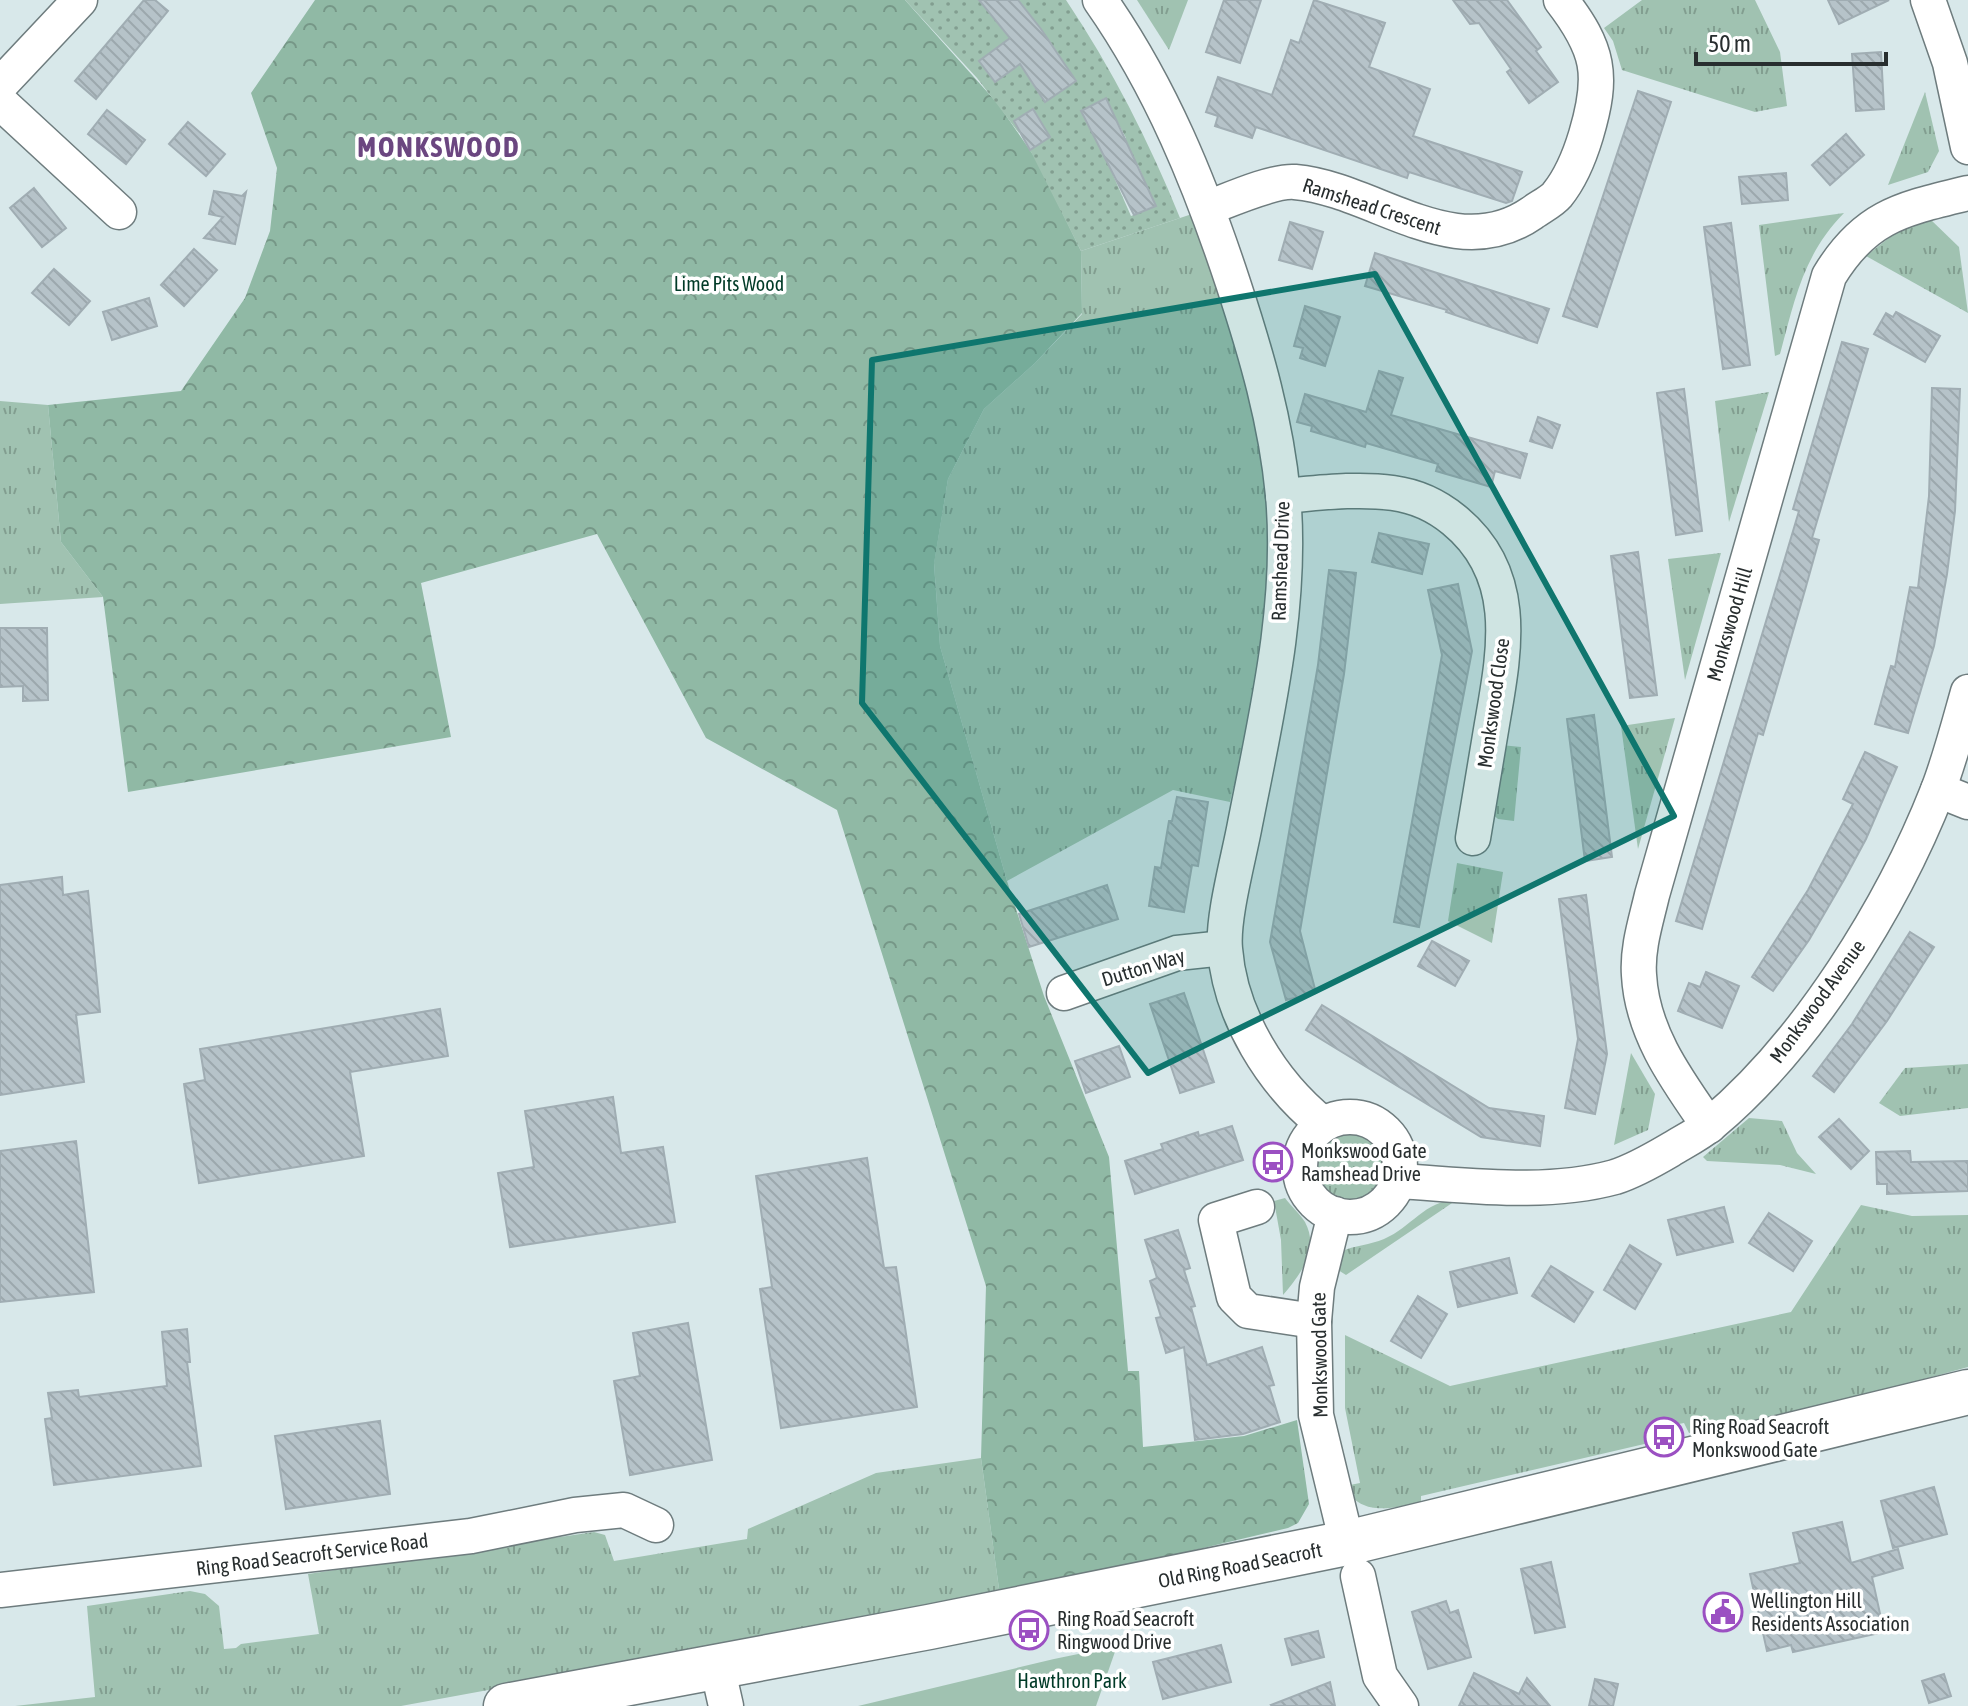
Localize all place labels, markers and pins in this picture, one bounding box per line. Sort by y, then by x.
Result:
place label: Monkswood Gate Ramshead Drive [1301,1139,1427,1185]
bus stop icon: Monkswood Gate Ramshead Drive [1252,1141,1294,1183]
place label: Ring Road Seacroft Monkswood Gate [1692,1415,1830,1461]
bus stop icon: Ring Road Seacroft Monkswood Gate [1643,1416,1685,1458]
place label: Wellington Hill Residents Association [1751,1589,1910,1635]
public building icon: Wellington Hill Residents Association [1702,1591,1744,1633]
place label: Ring Road Seacroft Ringwood Drive [1057,1607,1195,1653]
bus stop icon: Ring Road Seacroft Ringwood Drive [1008,1609,1050,1651]

